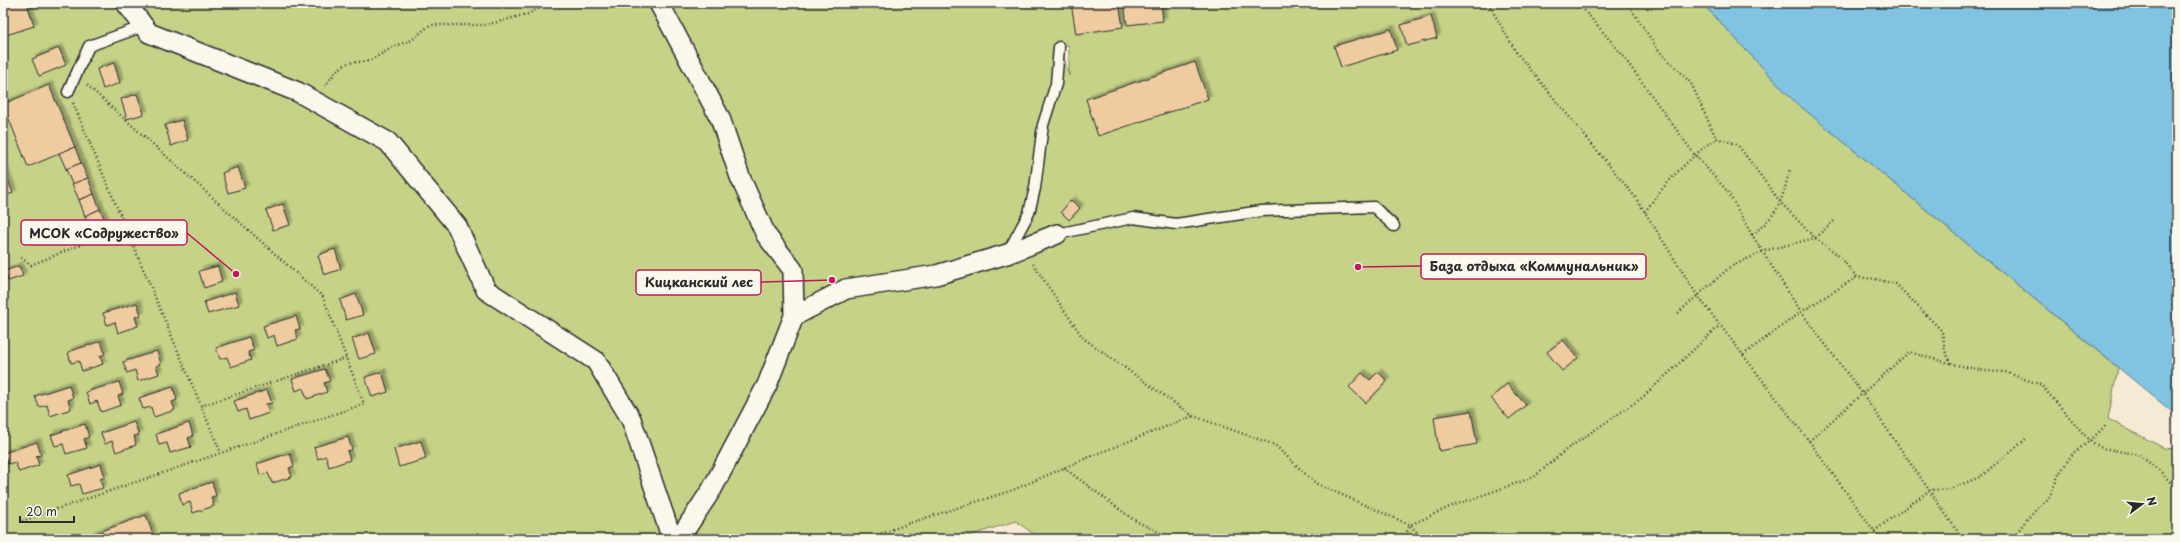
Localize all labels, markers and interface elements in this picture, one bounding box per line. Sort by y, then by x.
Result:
callout: МСОК «Содружество» [21,220,187,245]
text: МСОК «Содружество» [29,223,179,242]
callout: База отдыха «Коммунальник» [1421,254,1646,279]
text: База отдыха «Коммунальник» [1429,256,1639,275]
callout: Кицканский лес [636,270,761,295]
text: Кицканский лес [645,272,753,291]
north arrow [2122,484,2162,524]
text: N [2143,495,2162,508]
scale bar [20,498,74,524]
text: 20 m [26,502,57,520]

